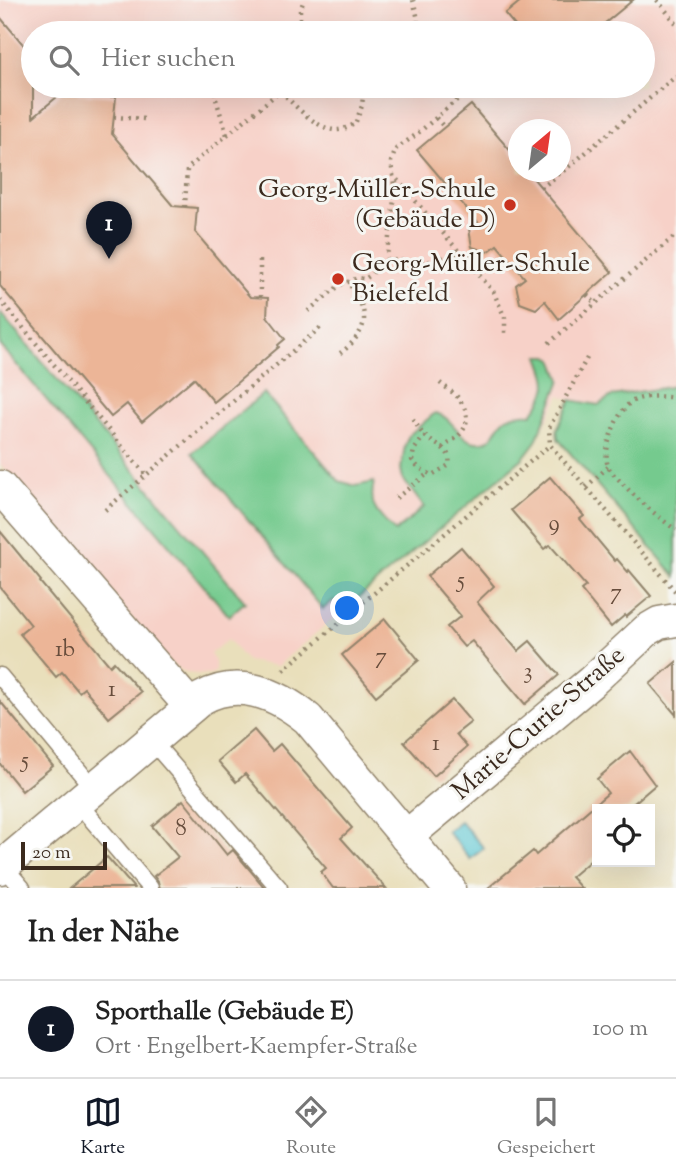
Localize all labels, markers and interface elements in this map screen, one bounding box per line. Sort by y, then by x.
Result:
search box [21,21,655,98]
icon: search [45,41,83,79]
text: Hier suchen [101,41,236,78]
north arrow [508,119,571,182]
place label: Georg-Müller-Schule (Gebäude D) [258,172,496,239]
marker: Georg-Müller-Schule (Gebäude D) [502,197,518,213]
pin: 1 [86,201,132,259]
place label: Georg-Müller-Schule Bielefeld [352,246,590,313]
marker: Georg-Müller-Schule Bielefeld [330,271,346,287]
house number: 9 [548,508,560,541]
house number: 5 [455,565,465,598]
house number: 7 [610,577,622,610]
your location [330,591,364,625]
house number: 1b [55,634,75,667]
street label: Marie-Curie-Straße [444,638,634,810]
house number: 7 [375,641,387,674]
house number: 3 [523,656,533,689]
house number: 1 [108,674,116,707]
house number: 1 [432,728,440,761]
house number: 5 [19,745,29,778]
map controls [592,804,655,867]
button: locate [592,804,655,867]
house number: 8 [175,813,187,846]
scale bar [21,839,107,871]
text: 20 m [32,840,71,867]
text: In der Nähe [28,912,179,955]
text: Sporthalle (Gebäude E) [95,994,354,1031]
text: 1 [47,1013,55,1046]
text: 100 m [592,1013,648,1046]
text: Ort · Engelbert-Kaempfer-Straße [95,1031,417,1064]
tab: Karte [80,1093,125,1162]
tab: Route [286,1093,336,1162]
tab: Gespeichert [497,1093,595,1162]

